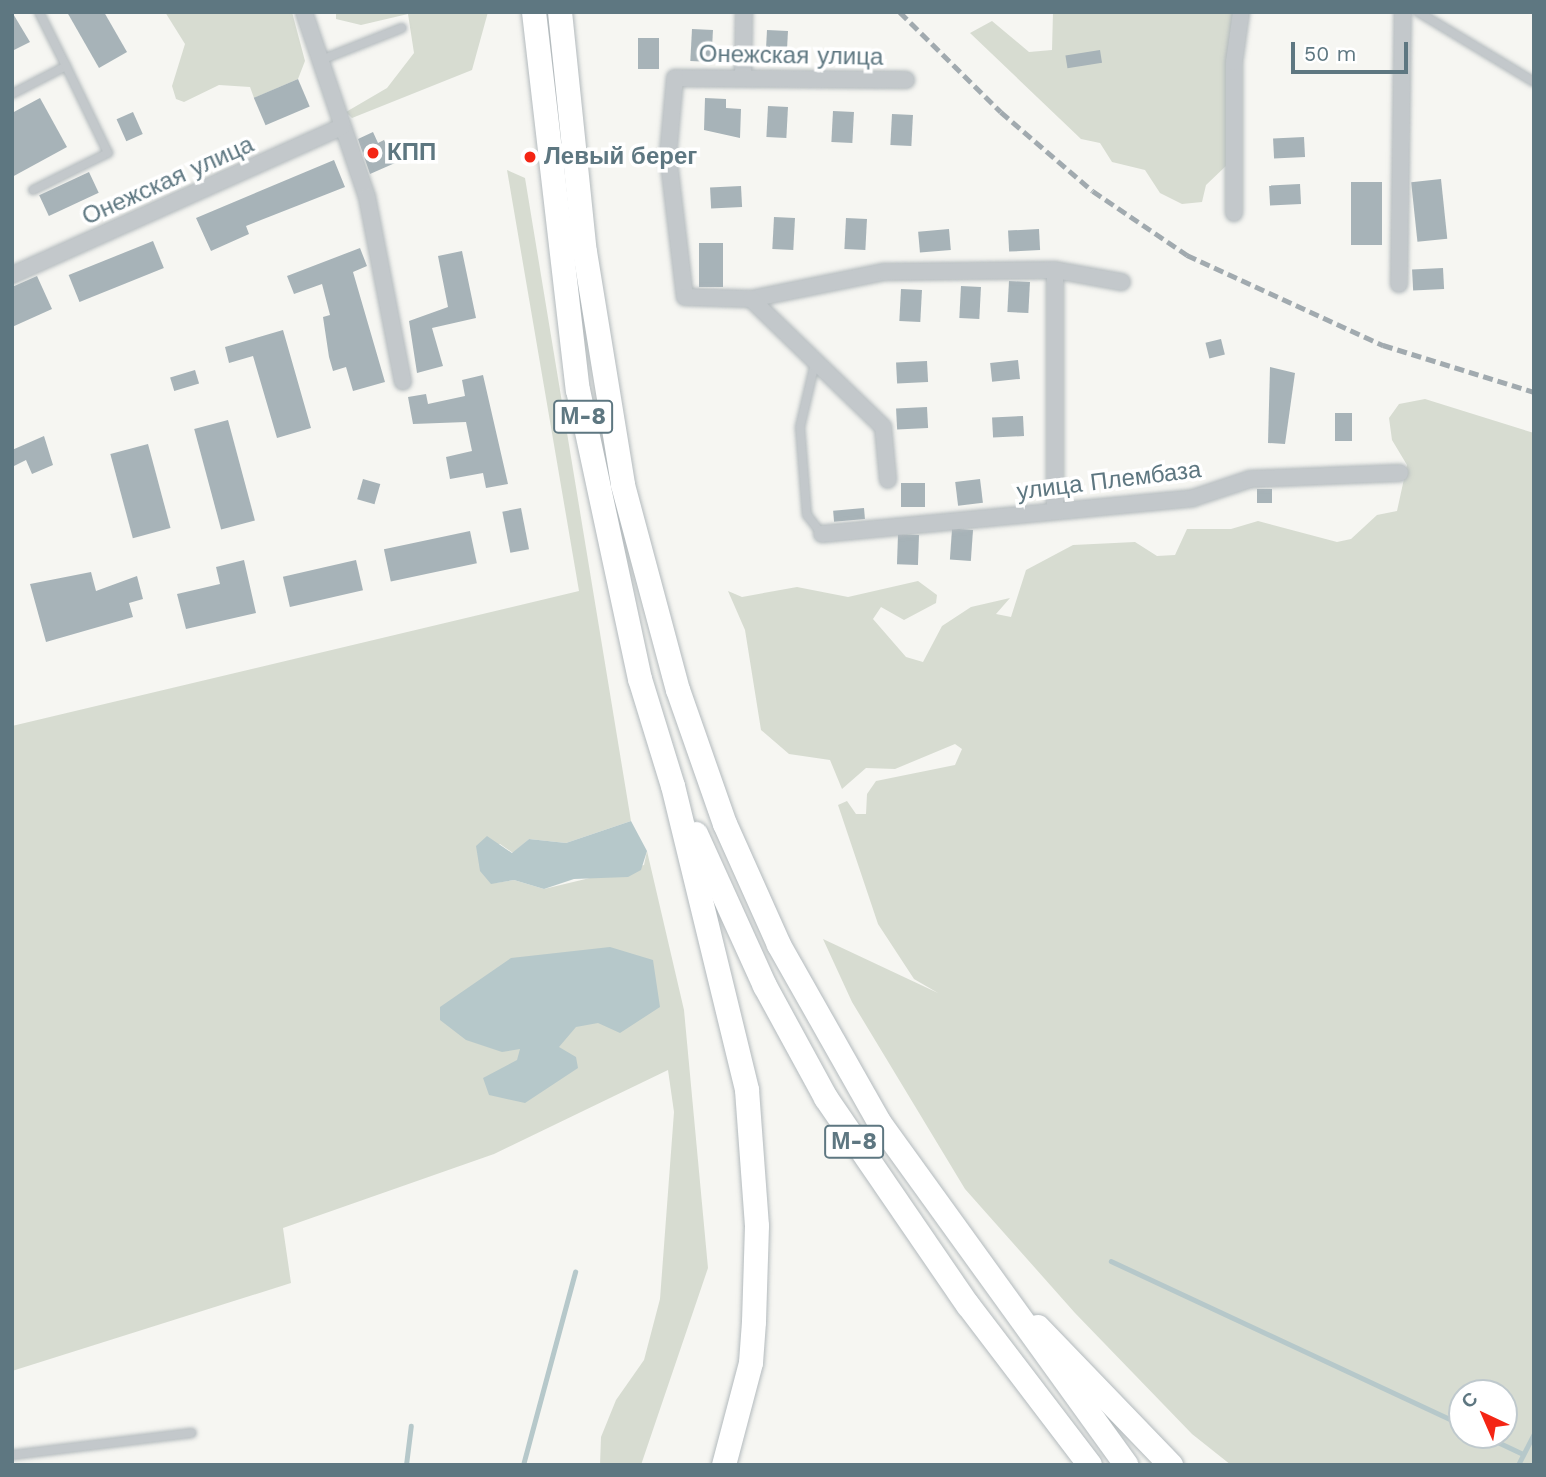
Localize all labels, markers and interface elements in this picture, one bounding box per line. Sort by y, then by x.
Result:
scale bar [1294,28,1411,72]
street label: Онежская улица [698,40,884,72]
text: 50 m [1304,41,1356,66]
street label: Онежская улица [78,130,258,232]
place label: КПП [387,139,436,167]
place label: Левый берег [544,143,697,171]
marker: КПП [365,145,381,161]
marker: Левый берег [522,149,538,165]
road number: М-8 [552,398,614,436]
street label: улица Плембаза [1015,455,1203,507]
road number: М-8 [822,1122,886,1162]
north arrow [1448,1379,1518,1449]
text: С [1457,1387,1482,1413]

